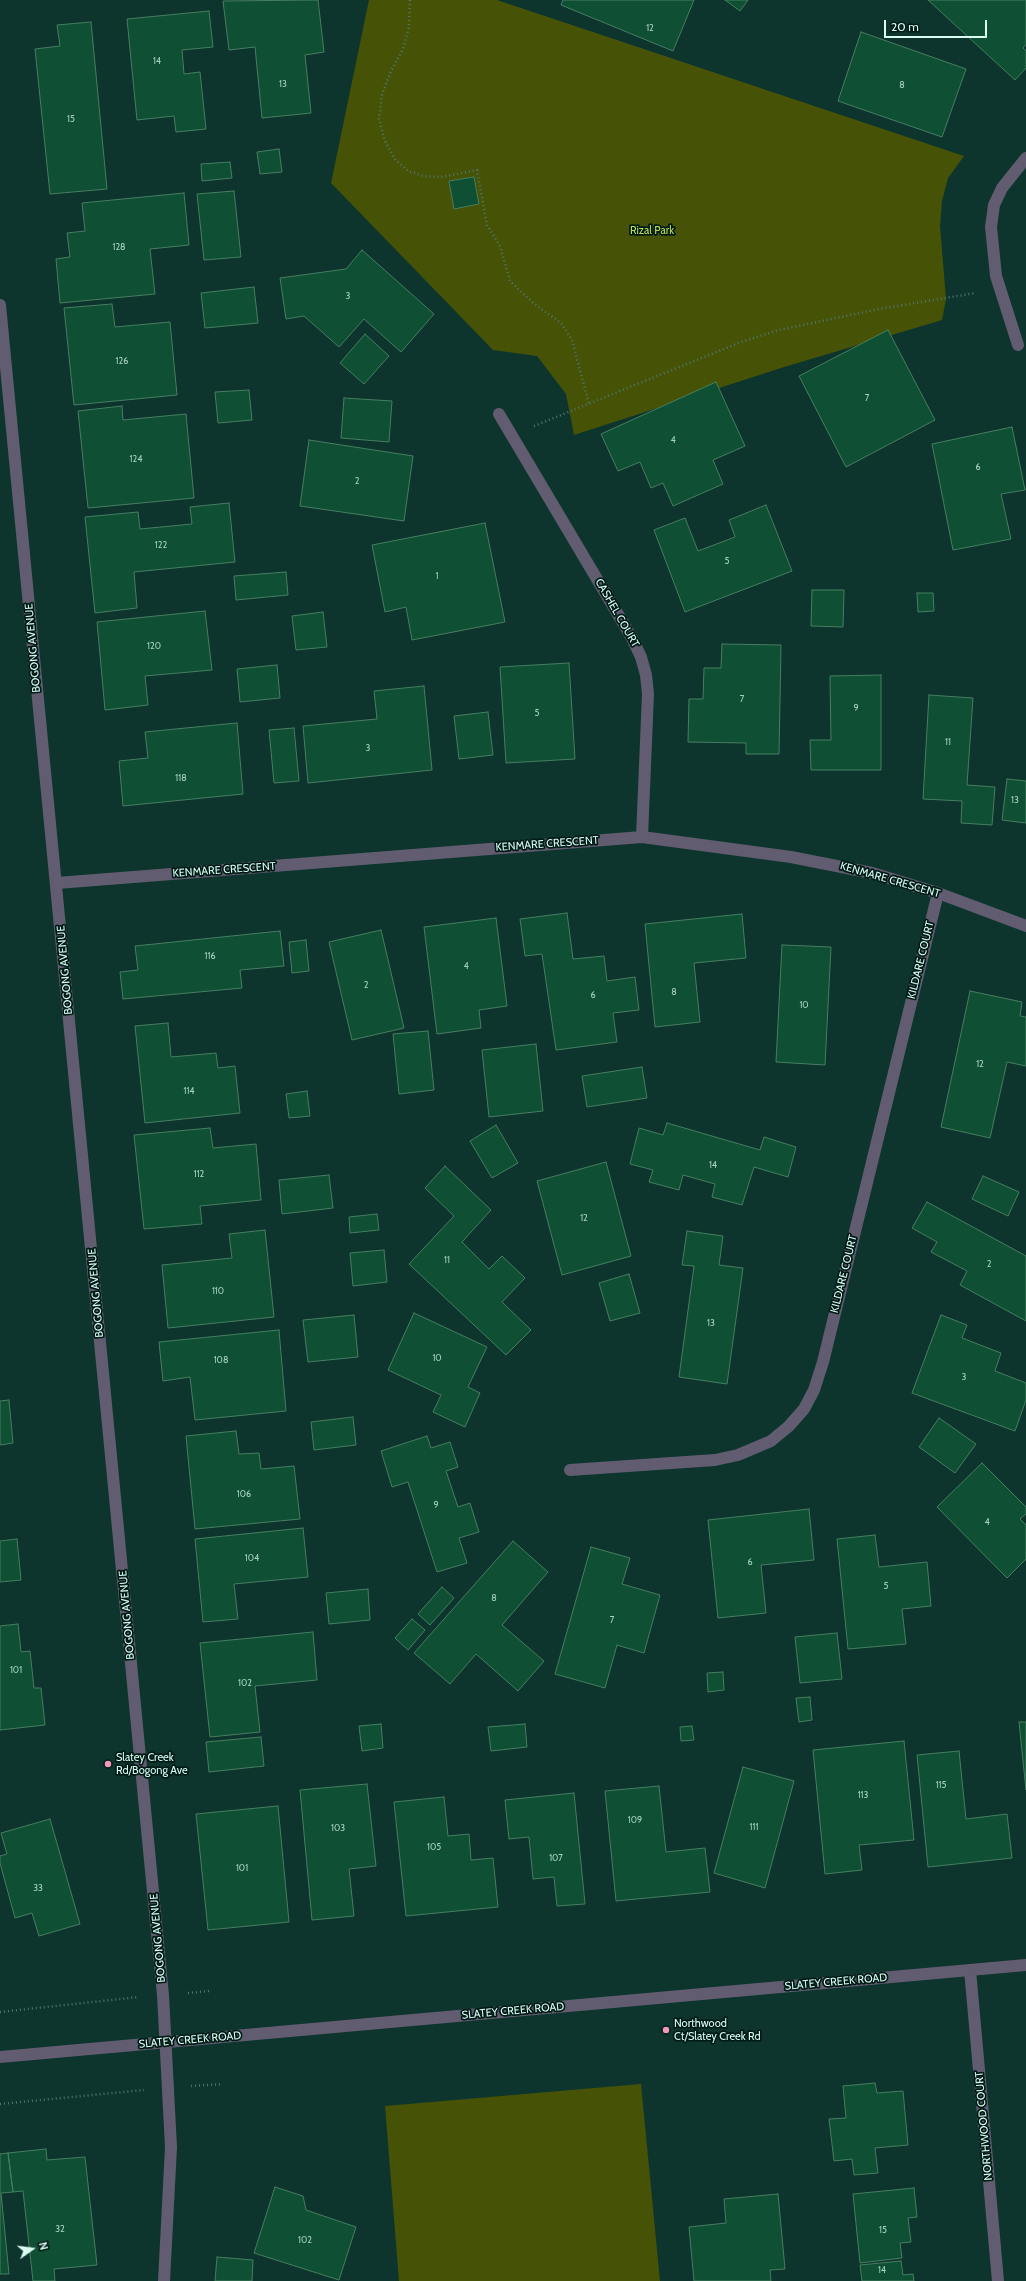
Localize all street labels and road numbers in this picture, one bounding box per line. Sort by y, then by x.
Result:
street label: CASHEL COURT [592,576,642,650]
street label: BOGONG AVENUE [23,603,43,693]
street label: KENMARE CRESCENT [495,834,599,854]
street label: KENMARE CRESCENT [839,859,941,901]
street label: KENMARE CRESCENT [172,860,276,880]
street label: KILDARE COURT [905,920,937,1000]
street label: BOGONG AVENUE [55,925,75,1015]
street label: KILDARE COURT [828,1234,860,1314]
street label: BOGONG AVENUE [86,1248,106,1338]
street label: BOGONG AVENUE [117,1570,137,1660]
street label: BOGONG AVENUE [148,1893,168,1983]
street label: SLATEY CREEK ROAD [784,1971,888,1993]
street label: SLATEY CREEK ROAD [461,2000,565,2022]
street label: SLATEY CREEK ROAD [138,2029,242,2051]
street label: NORTHWOOD COURT [973,2071,995,2181]

